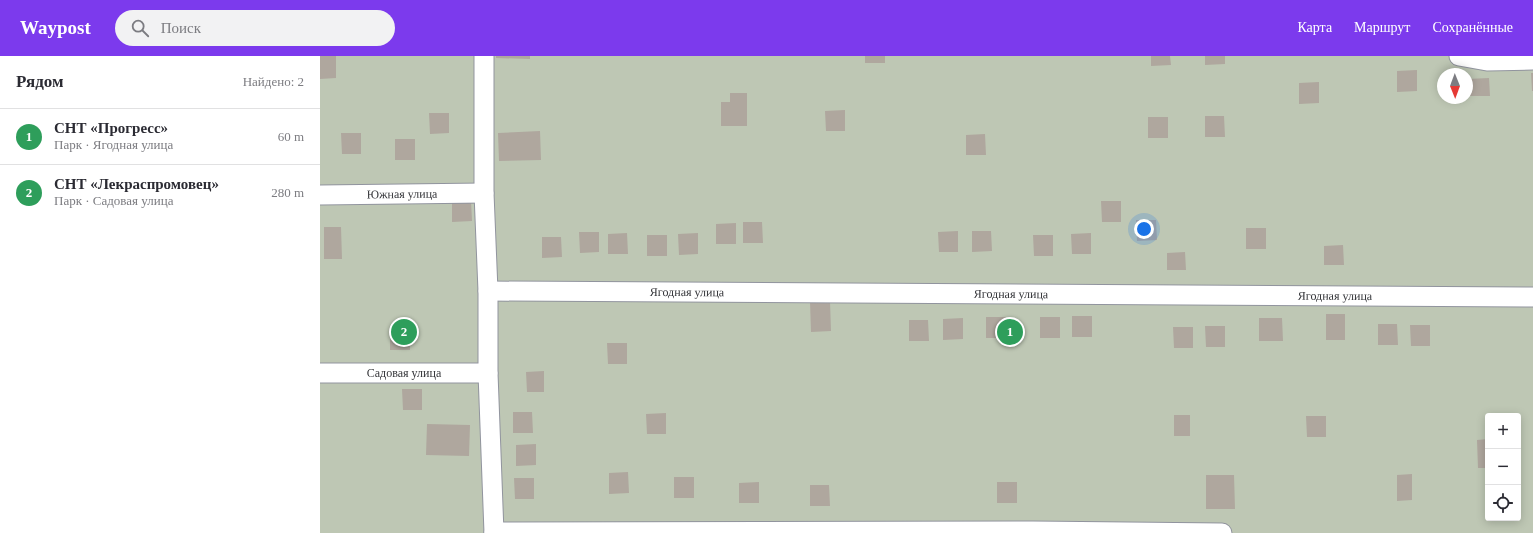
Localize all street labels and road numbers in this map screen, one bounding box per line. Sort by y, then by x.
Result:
street label: Южная улица [367,187,438,201]
street label: Ягодная улица [650,285,725,299]
street label: Ягодная улица [974,287,1049,301]
street label: Ягодная улица [1298,289,1373,303]
street label: Садовая улица [367,366,442,380]

